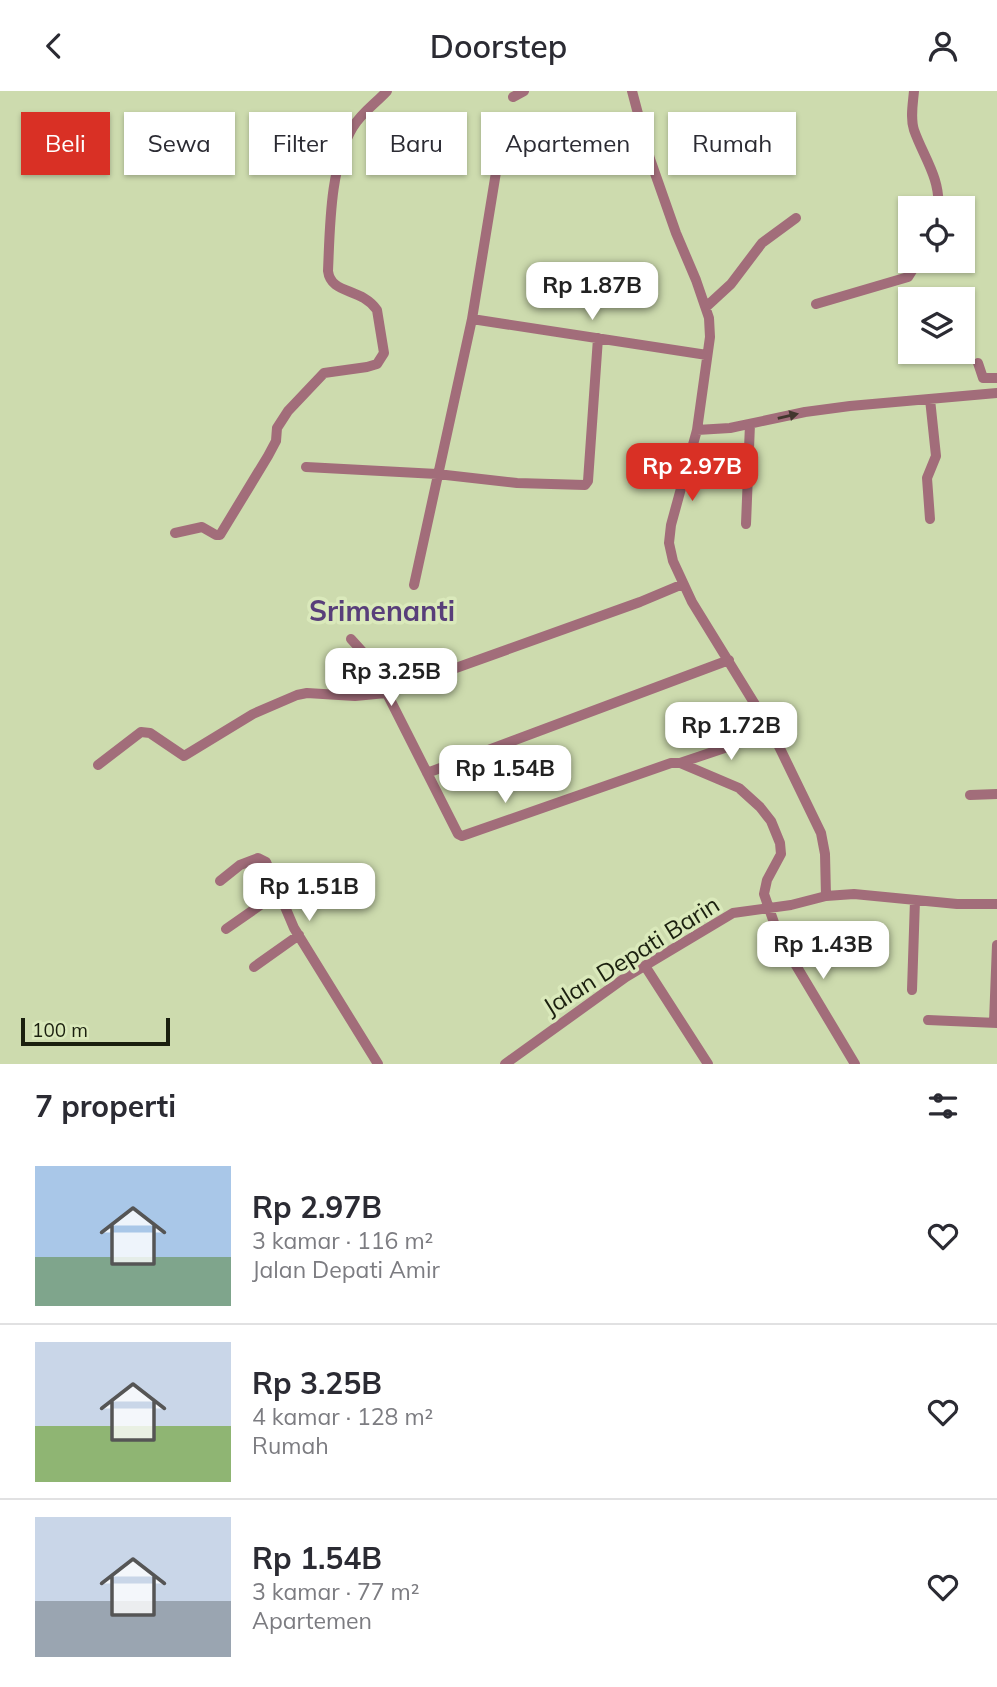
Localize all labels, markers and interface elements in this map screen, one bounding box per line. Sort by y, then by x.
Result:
text: Doorstep [430,26,567,66]
icon: back [35,27,73,65]
icon: person [924,27,962,65]
chip: Beli [21,112,110,175]
chip: Sewa [124,112,235,175]
chip: Filter [249,112,352,175]
chip: Baru [366,112,467,175]
chip: Apartemen [481,112,654,175]
chip: Rumah [668,112,796,175]
map controls [898,196,975,364]
button: locate [898,196,975,273]
pin: Rp 1.87B [520,263,664,322]
text: Rp 1.87B [542,270,642,299]
button: layers [898,287,975,364]
one-way arrow [777,410,799,421]
pin: Rp 2.97B [620,443,764,503]
text: Rp 2.97B [642,451,742,480]
district label: Srimenanti [309,593,455,628]
pin: Rp 3.25B [319,649,463,708]
text: Rp 3.25B [341,656,441,685]
pin: Rp 1.72B [659,703,803,762]
text: Rp 1.72B [681,710,781,739]
pin: Rp 1.54B [433,745,577,805]
text: Rp 1.54B [455,753,555,782]
pin: Rp 1.51B [237,863,381,923]
text: Rp 1.51B [259,871,359,900]
street label: Jalan Depati Barin [537,889,725,1021]
pin: Rp 1.43B [751,921,895,981]
text: Rp 1.43B [773,929,873,958]
scale bar [21,1015,170,1047]
text: 100 m [32,1018,88,1042]
text: 7 properti [35,1087,176,1125]
icon: filters [924,1087,962,1125]
text: Rp 2.97B [252,1188,382,1226]
icon: home [91,1194,175,1278]
icon: heart [924,1217,962,1255]
text: 3 kamar · 116 m² [252,1226,433,1255]
text: Jalan Depati Amir [252,1255,440,1284]
text: Rp 3.25B [252,1364,382,1402]
icon: home [91,1370,175,1454]
icon: heart [924,1393,962,1431]
text: 4 kamar · 128 m² [252,1402,433,1431]
text: Rumah [252,1431,329,1460]
text: Rp 1.54B [252,1539,382,1577]
icon: home [91,1545,175,1629]
icon: heart [924,1568,962,1606]
text: 3 kamar · 77 m² [252,1577,420,1606]
text: Apartemen [252,1606,372,1635]

